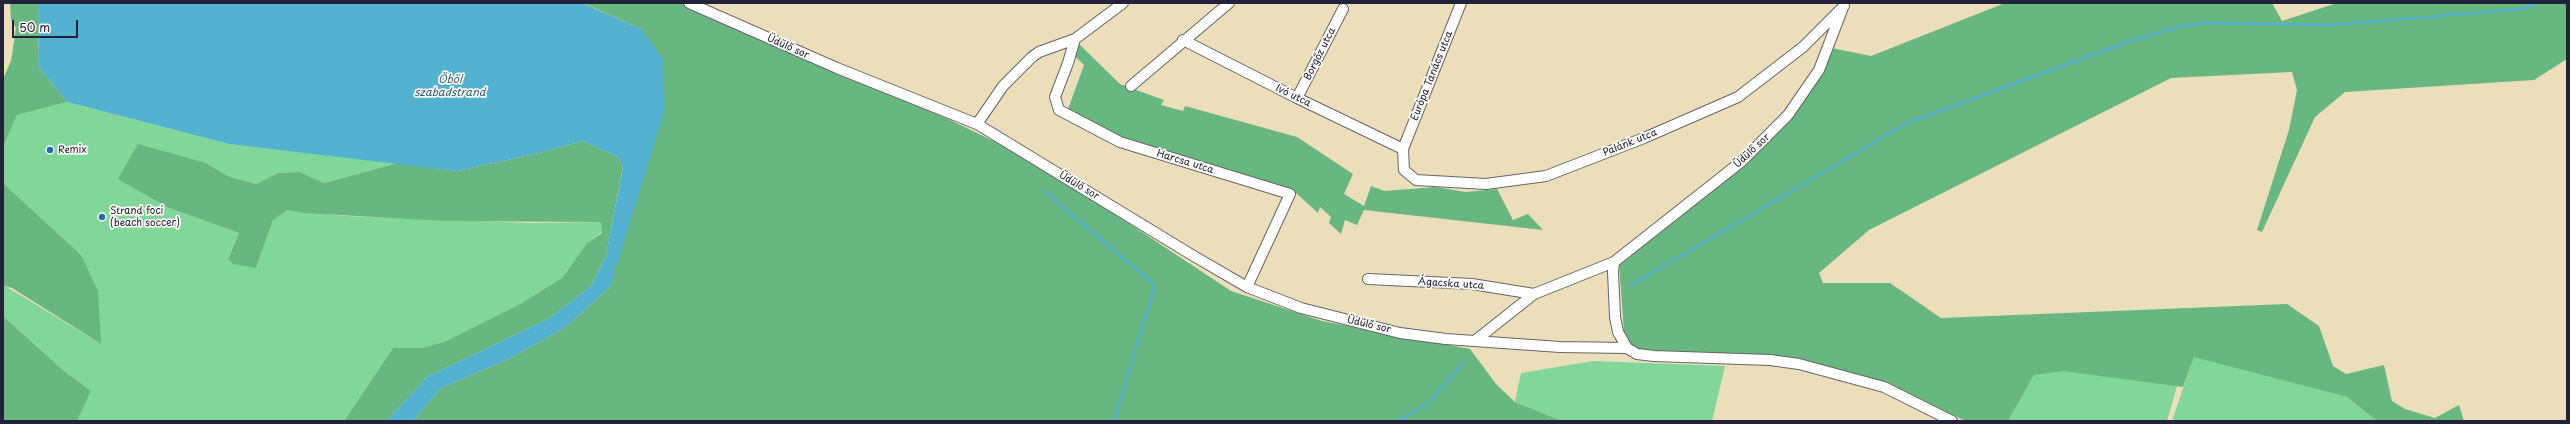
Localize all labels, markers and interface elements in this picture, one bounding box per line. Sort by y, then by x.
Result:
scale bar [14,12,80,38]
text: 50 m [19,18,50,36]
street label: Borgőz utca [1302,26,1338,82]
street label: Európa Tanács utca [1409,29,1455,123]
street label: Üdülő sor [765,32,811,62]
water label: Öböl szabadstrand [414,73,486,99]
street label: Ivó utca [1273,82,1313,110]
street label: Palánk utca [1601,127,1659,159]
street label: Üdülő sor [1731,131,1773,171]
place label: Remix [58,144,87,156]
marker: Remix [45,145,55,155]
street label: Harcsa utca [1155,148,1215,176]
street label: Üdülő sor [1057,169,1101,203]
place label: Strand foci (beach soccer) [110,205,180,228]
marker: Strand foci (beach soccer) [97,212,107,222]
street label: Ágacska utca [1418,276,1484,292]
street label: Üdülő sor [1346,314,1392,336]

